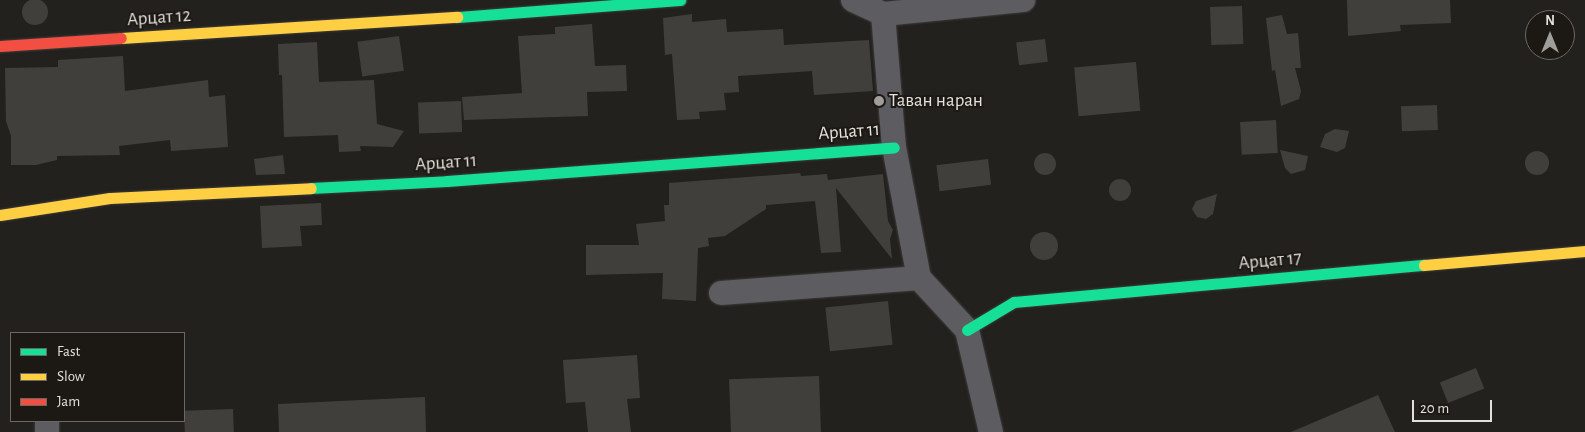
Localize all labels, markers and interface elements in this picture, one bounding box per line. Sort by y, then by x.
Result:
street label: Арцат 12 [126,4,192,32]
north arrow [1525,10,1575,60]
text: N [1545,14,1555,28]
place label: Таван наран [889,90,983,112]
marker: Таван наран [873,95,885,107]
street label: Арцат 11 [817,118,881,146]
street label: Арцат 11 [414,149,478,177]
street label: Арцат 17 [1237,247,1303,275]
legend [10,332,185,422]
text: Fast [57,344,80,359]
text: Slow [57,369,85,384]
scale bar [1415,390,1495,422]
text: Jam [57,394,80,409]
text: 20 m [1420,401,1449,416]

